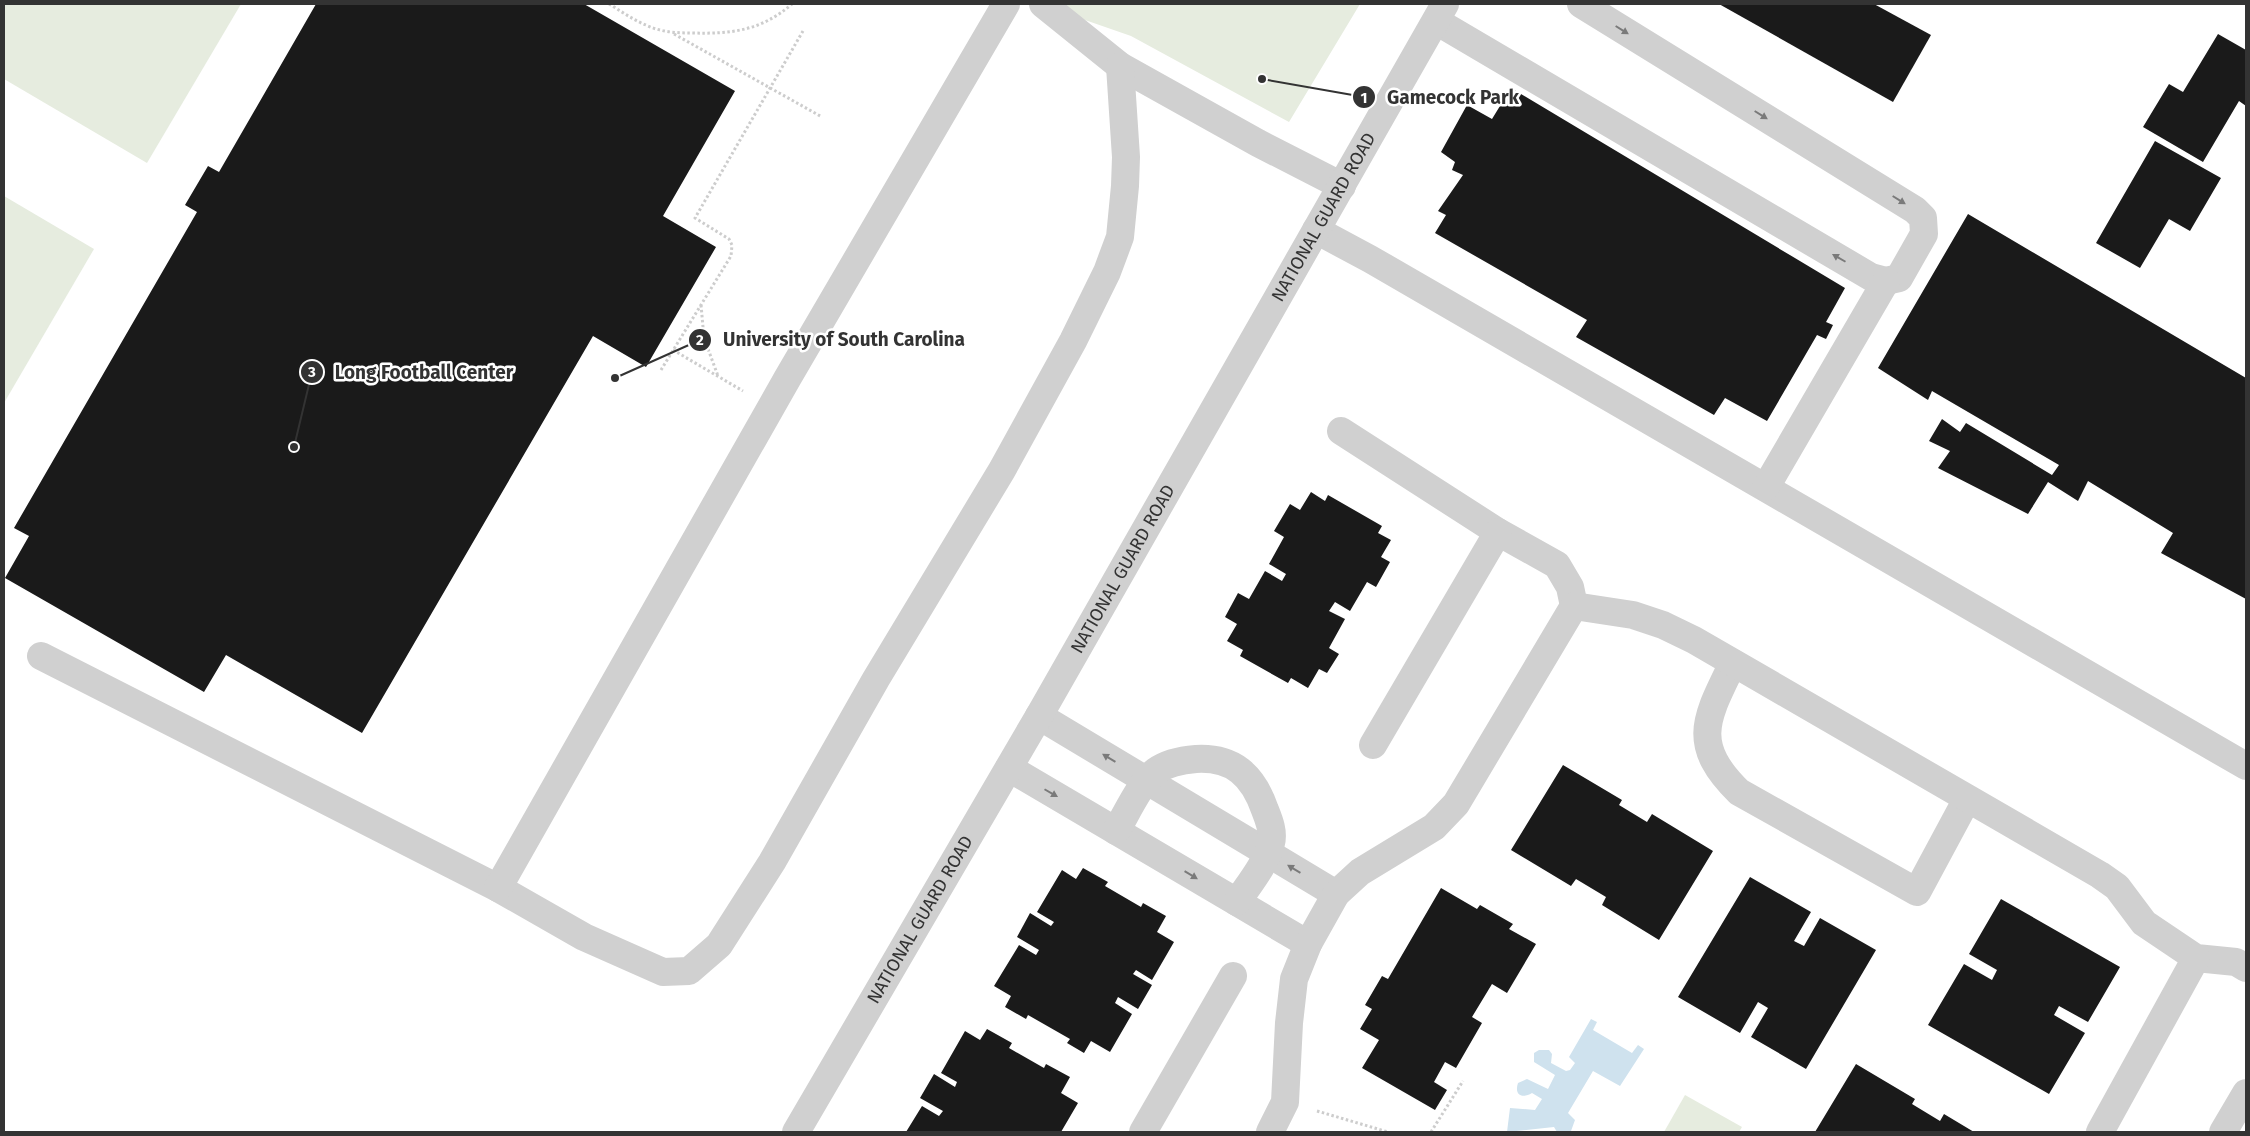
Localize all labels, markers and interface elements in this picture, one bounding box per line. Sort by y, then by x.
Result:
one-way arrow [1616,26,1629,35]
callout: Gamecock Park [1352,80,1529,114]
text: Gamecock Park [1387,86,1520,109]
text: 1 [1361,89,1367,107]
one-way arrow [1754,111,1767,120]
street label: NATIONAL GUARD ROAD [1267,129,1380,306]
one-way arrow [1893,196,1906,205]
one-way arrow [1833,253,1846,262]
callout: University of South Carolina [688,323,974,357]
text: University of South Carolina [723,328,965,351]
text: 2 [696,331,704,349]
callout: Long Football Center [300,355,523,389]
text: Long Football Center [335,361,514,384]
text: 3 [307,363,316,381]
street label: NATIONAL GUARD ROAD [1066,481,1180,657]
one-way arrow [1103,754,1116,763]
one-way arrow [1045,788,1058,797]
street label: NATIONAL GUARD ROAD [862,832,978,1008]
one-way arrow [1287,864,1300,873]
one-way arrow [1184,871,1199,879]

